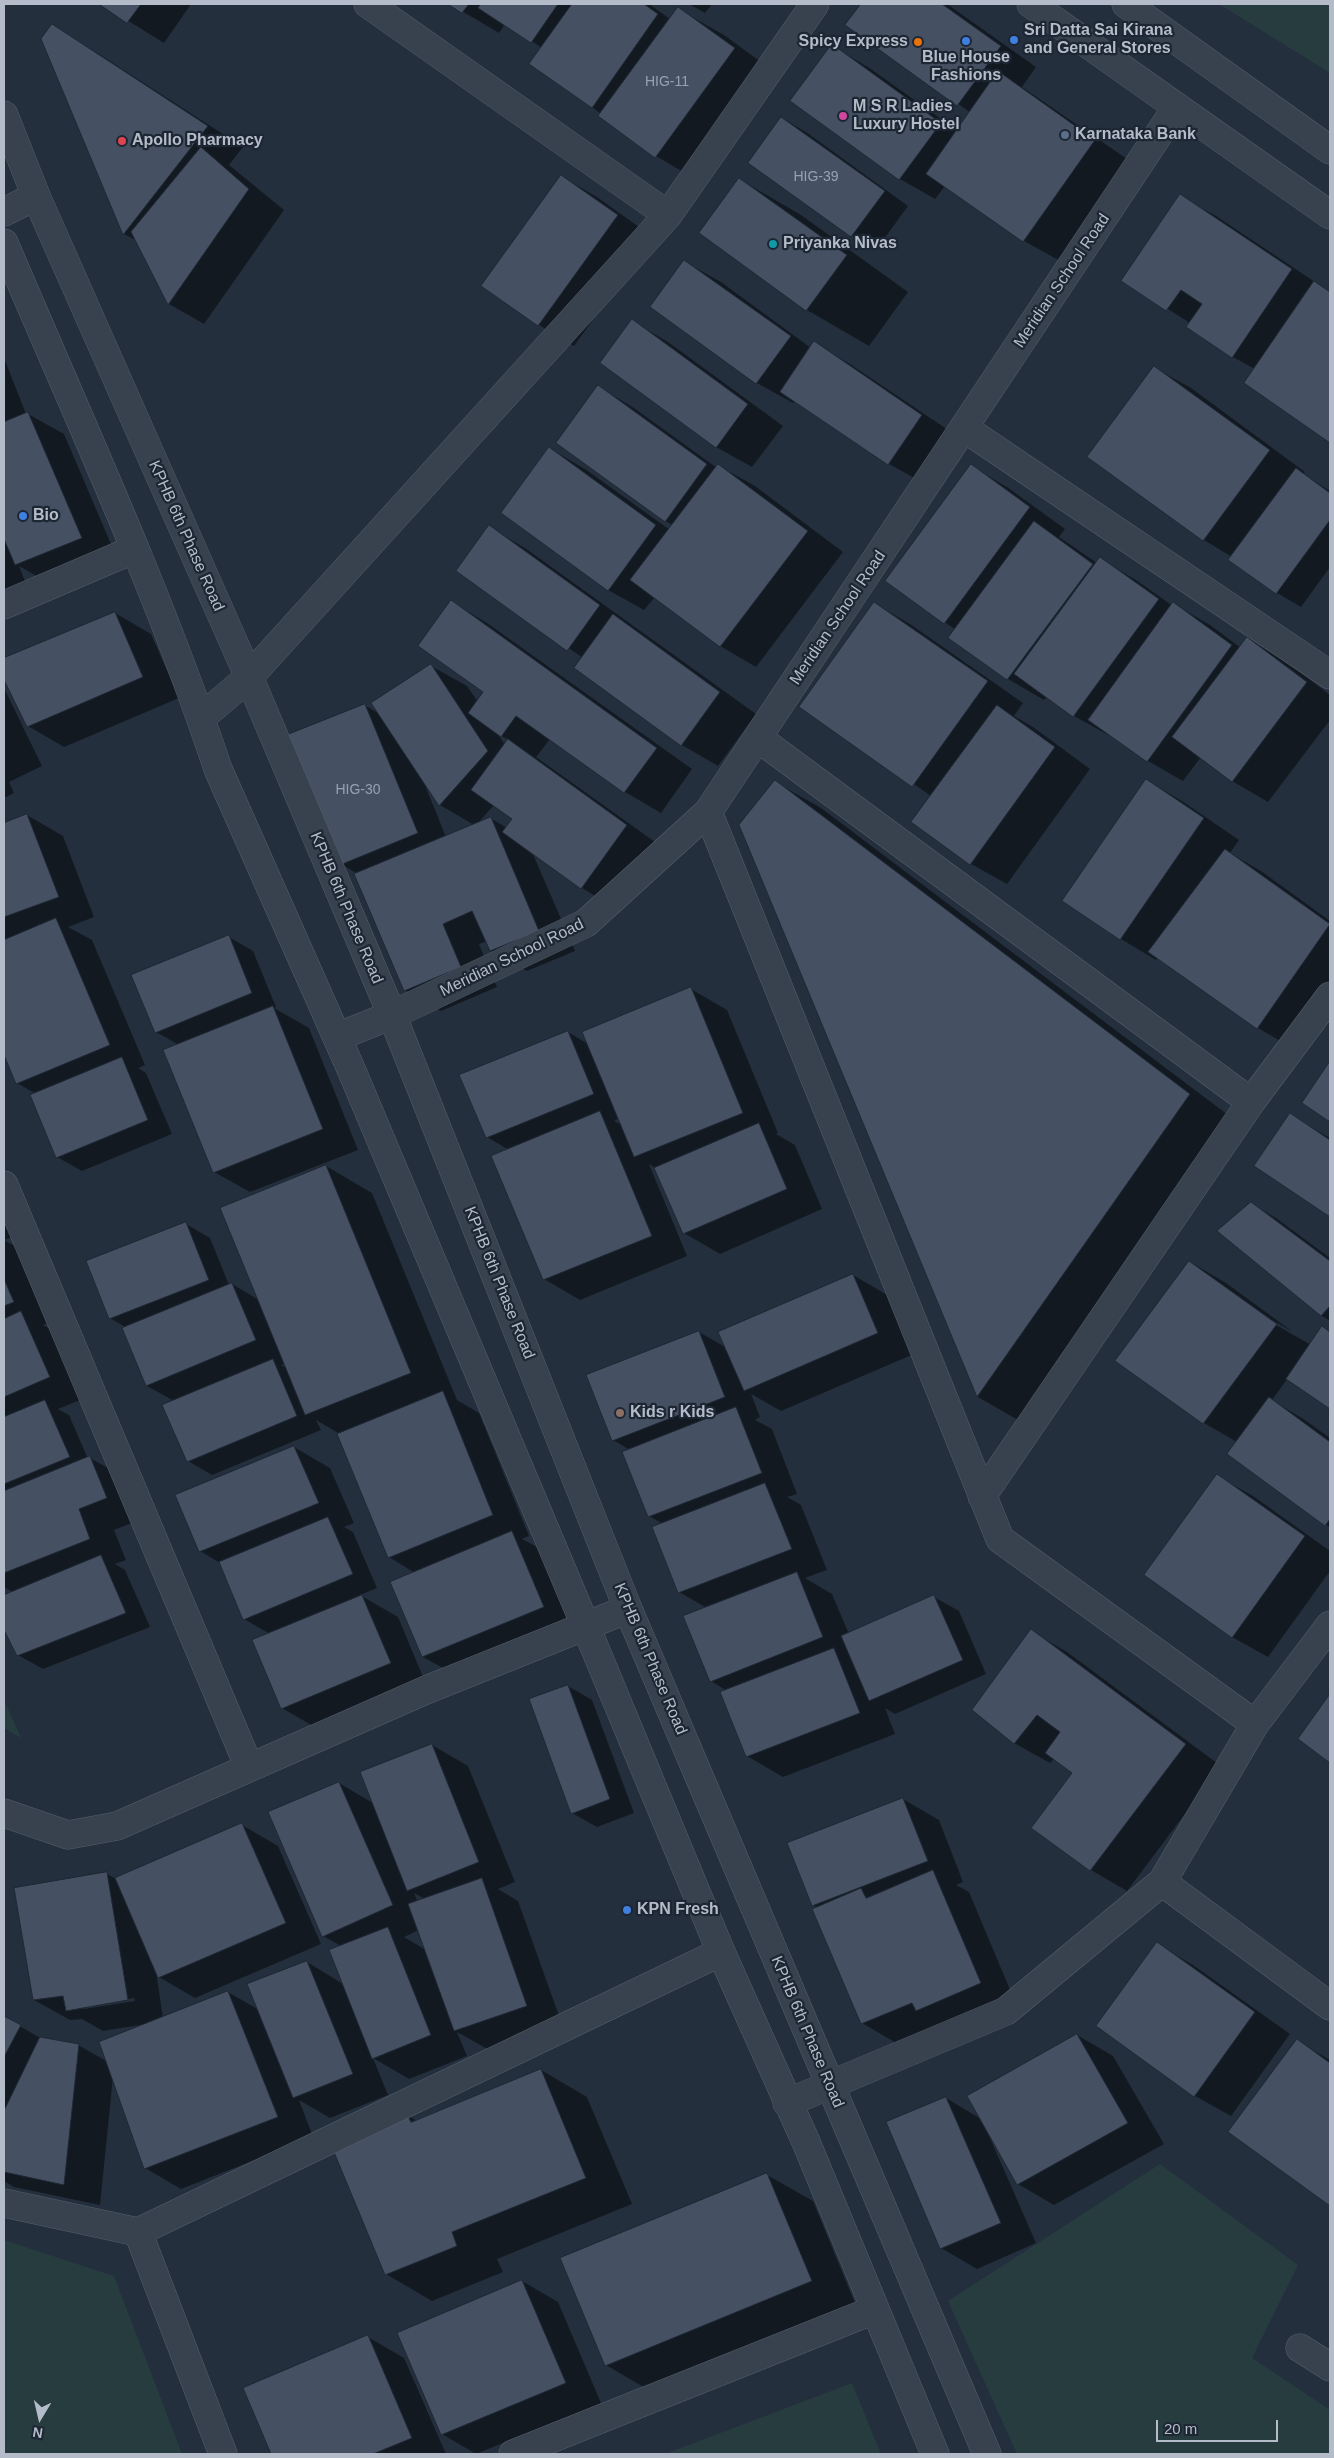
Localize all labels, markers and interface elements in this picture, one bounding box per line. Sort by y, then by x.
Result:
place label: Sri Datta Sai Kirana and General Stores [1024,21,1172,59]
place label: Spicy Express [799,32,908,52]
marker: Sri Datta Sai Kirana and General Stores [1008,34,1020,46]
marker: Blue House Fashions [960,35,972,47]
marker: Spicy Express [912,36,924,48]
place label: Blue House Fashions [922,48,1010,86]
house number: HIG-11 [645,74,689,90]
place label: M S R Ladies Luxury Hostel [853,97,960,135]
marker: M S R Ladies Luxury Hostel [837,110,849,122]
place label: Karnataka Bank [1075,125,1196,145]
marker: Karnataka Bank [1059,129,1071,141]
place label: Apollo Pharmacy [132,131,263,151]
marker: Apollo Pharmacy [116,135,128,147]
house number: HIG-39 [793,169,839,185]
street label: Meridian School Road [1010,210,1114,352]
place label: Priyanka Nivas [783,234,897,254]
marker: Priyanka Nivas [767,238,779,250]
street label: KPHB 6th Phase Road [144,458,228,614]
place label: Bio [33,506,59,526]
marker: Bio [17,510,29,522]
street label: Meridian School Road [786,547,890,689]
house number: HIG-30 [335,782,381,798]
street label: KPHB 6th Phase Road [305,829,387,987]
street label: Meridian School Road [437,915,587,1001]
street label: KPHB 6th Phase Road [460,1204,538,1362]
place label: Kids r Kids [630,1403,714,1423]
marker: Kids r Kids [614,1407,626,1419]
street label: KPHB 6th Phase Road [609,1580,691,1738]
place label: KPN Fresh [637,1900,719,1920]
marker: KPN Fresh [621,1904,633,1916]
street label: KPHB 6th Phase Road [766,1953,848,2111]
north arrow [15,2393,65,2443]
scale bar [1159,2410,1282,2442]
text: 20 m [1164,2420,1197,2437]
text: N [31,2424,44,2442]

